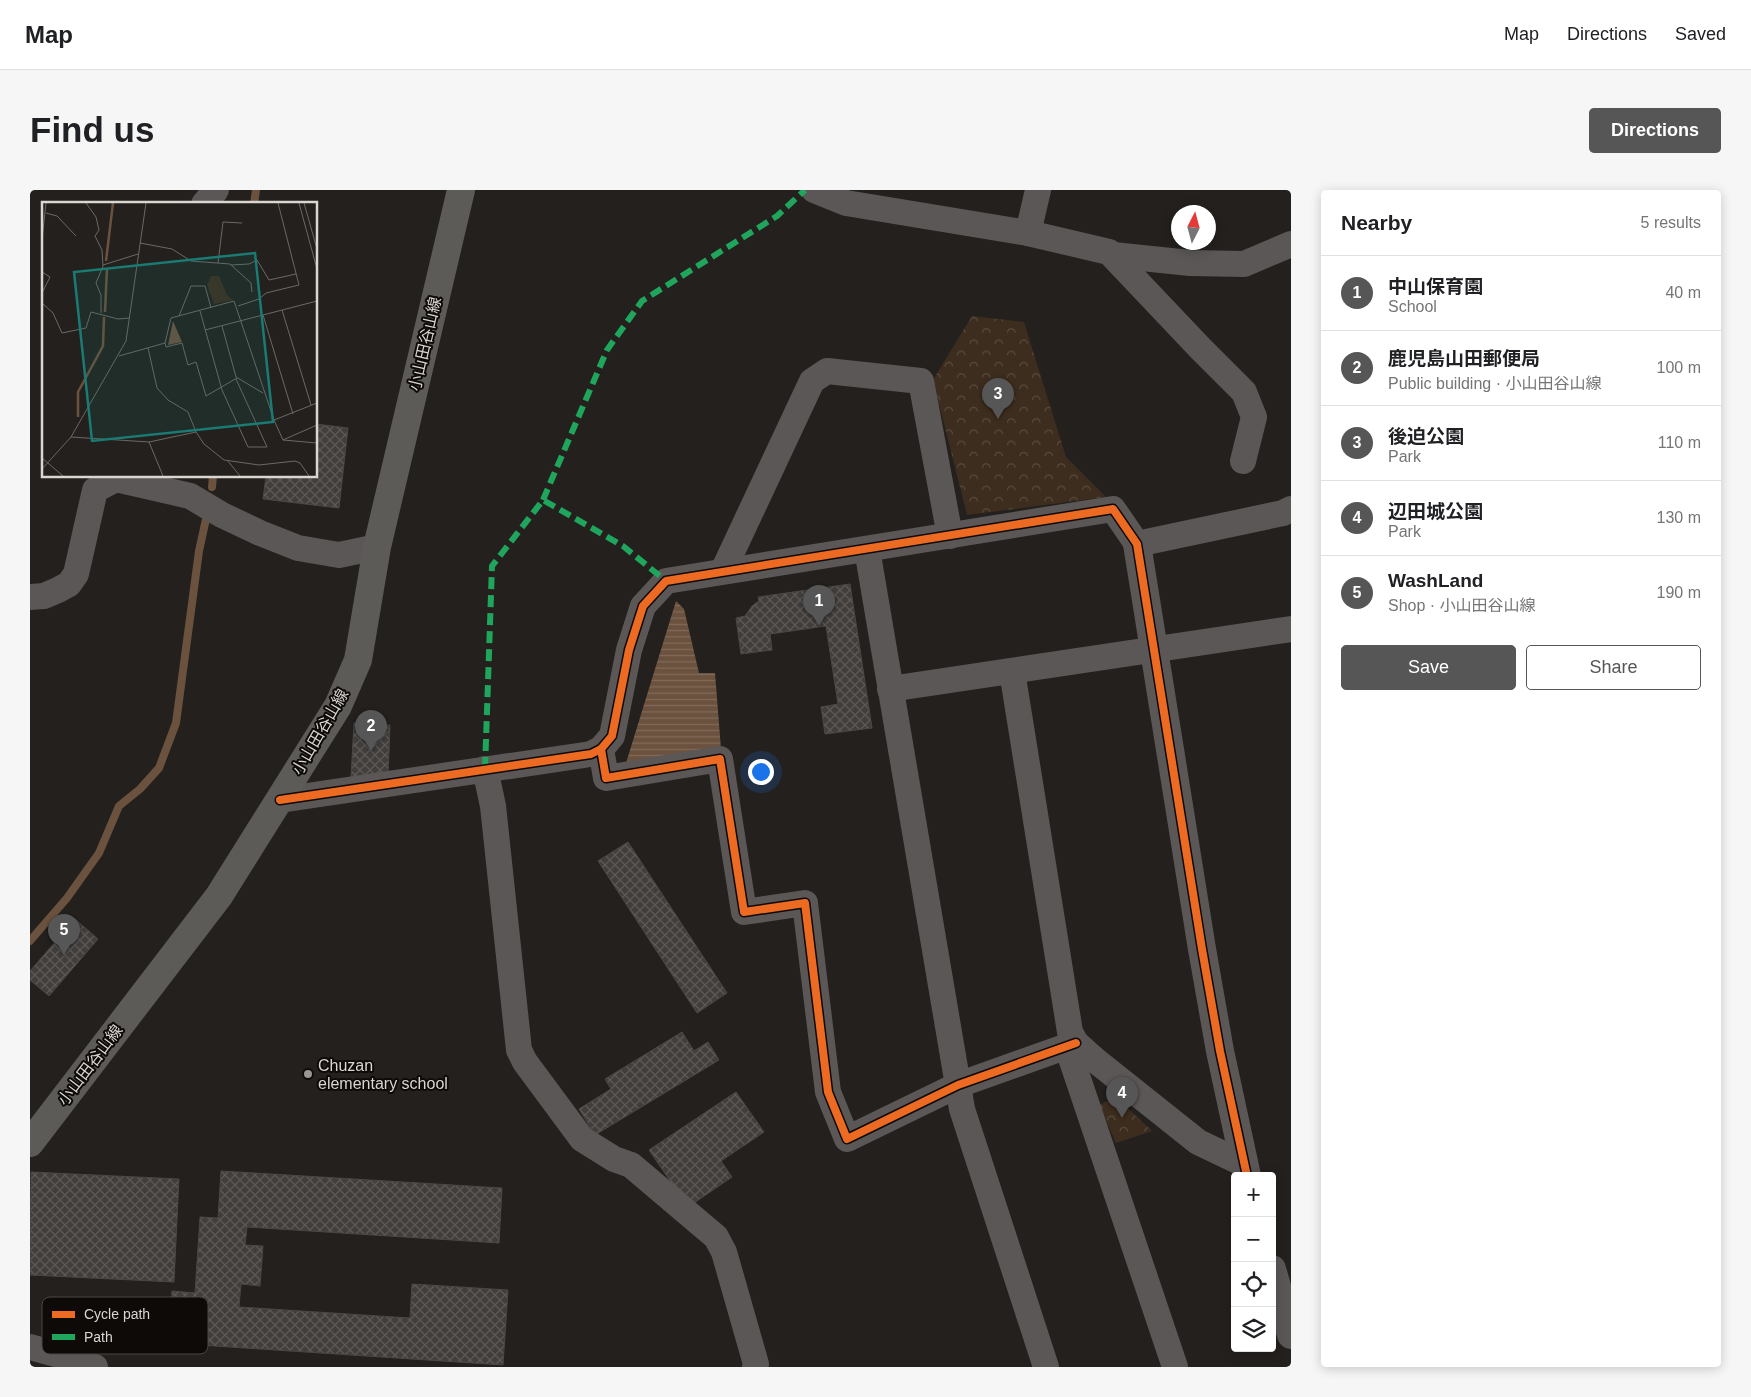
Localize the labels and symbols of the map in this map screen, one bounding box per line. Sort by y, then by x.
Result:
inset map [42,202,318,478]
north arrow [1171,205,1216,250]
street label: 小山田谷山線 [406,295,444,393]
pin: 3 [982,378,1014,419]
pin: 1 [803,585,835,626]
street label: 小山田谷山線 [289,686,351,778]
pin: 2 [355,710,387,751]
your location [748,759,774,785]
pin: 5 [48,914,80,955]
street label: 小山田谷山線 [54,1022,126,1108]
place label: Chuzan elementary school [318,1057,448,1092]
marker: Chuzan elementary school [302,1068,314,1080]
pin: 4 [1106,1077,1138,1118]
legend [42,1297,208,1354]
text: Cycle path [84,1306,150,1322]
text: Path [84,1329,113,1345]

